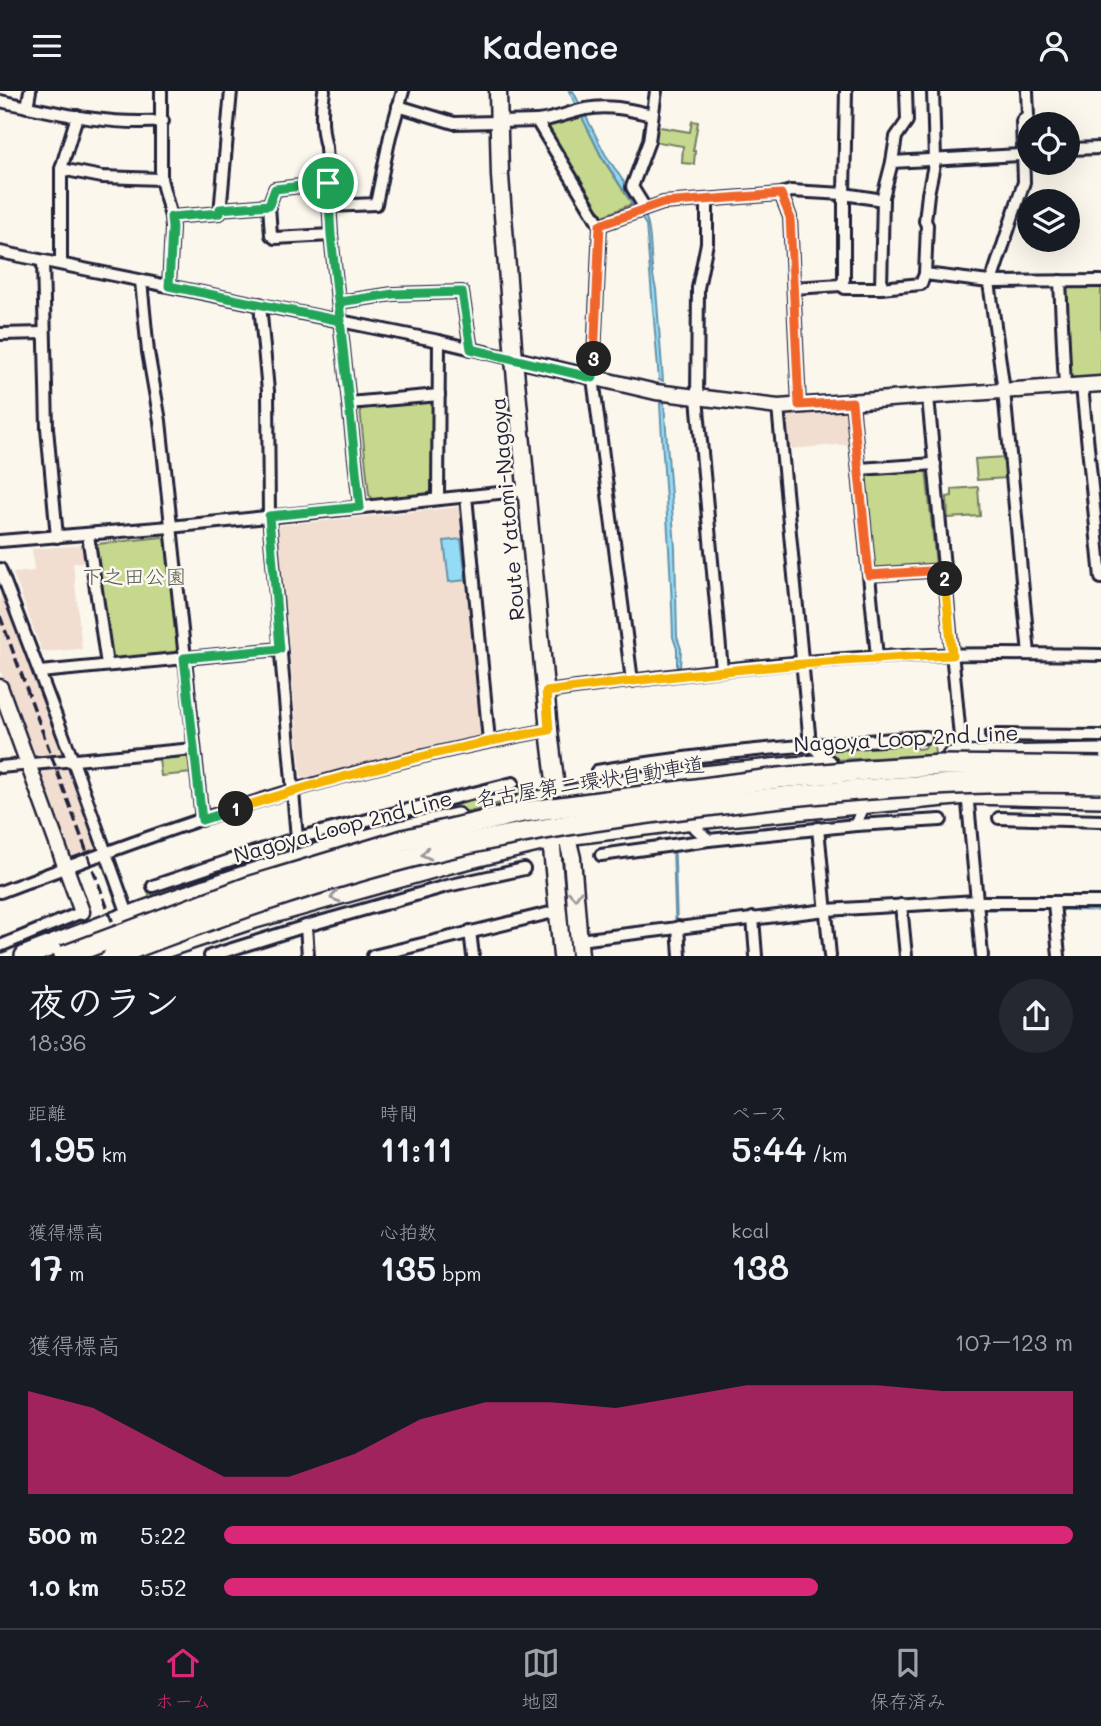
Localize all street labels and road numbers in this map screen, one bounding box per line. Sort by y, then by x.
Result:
street label: Route Yatomi-Nagoya [483,396,530,622]
street label: Nagoya Loop 2nd Line [793,718,1019,757]
street label: 名古屋第二環状自動車道 [474,749,706,812]
street label: Nagoya Loop 2nd Line [230,783,455,868]

